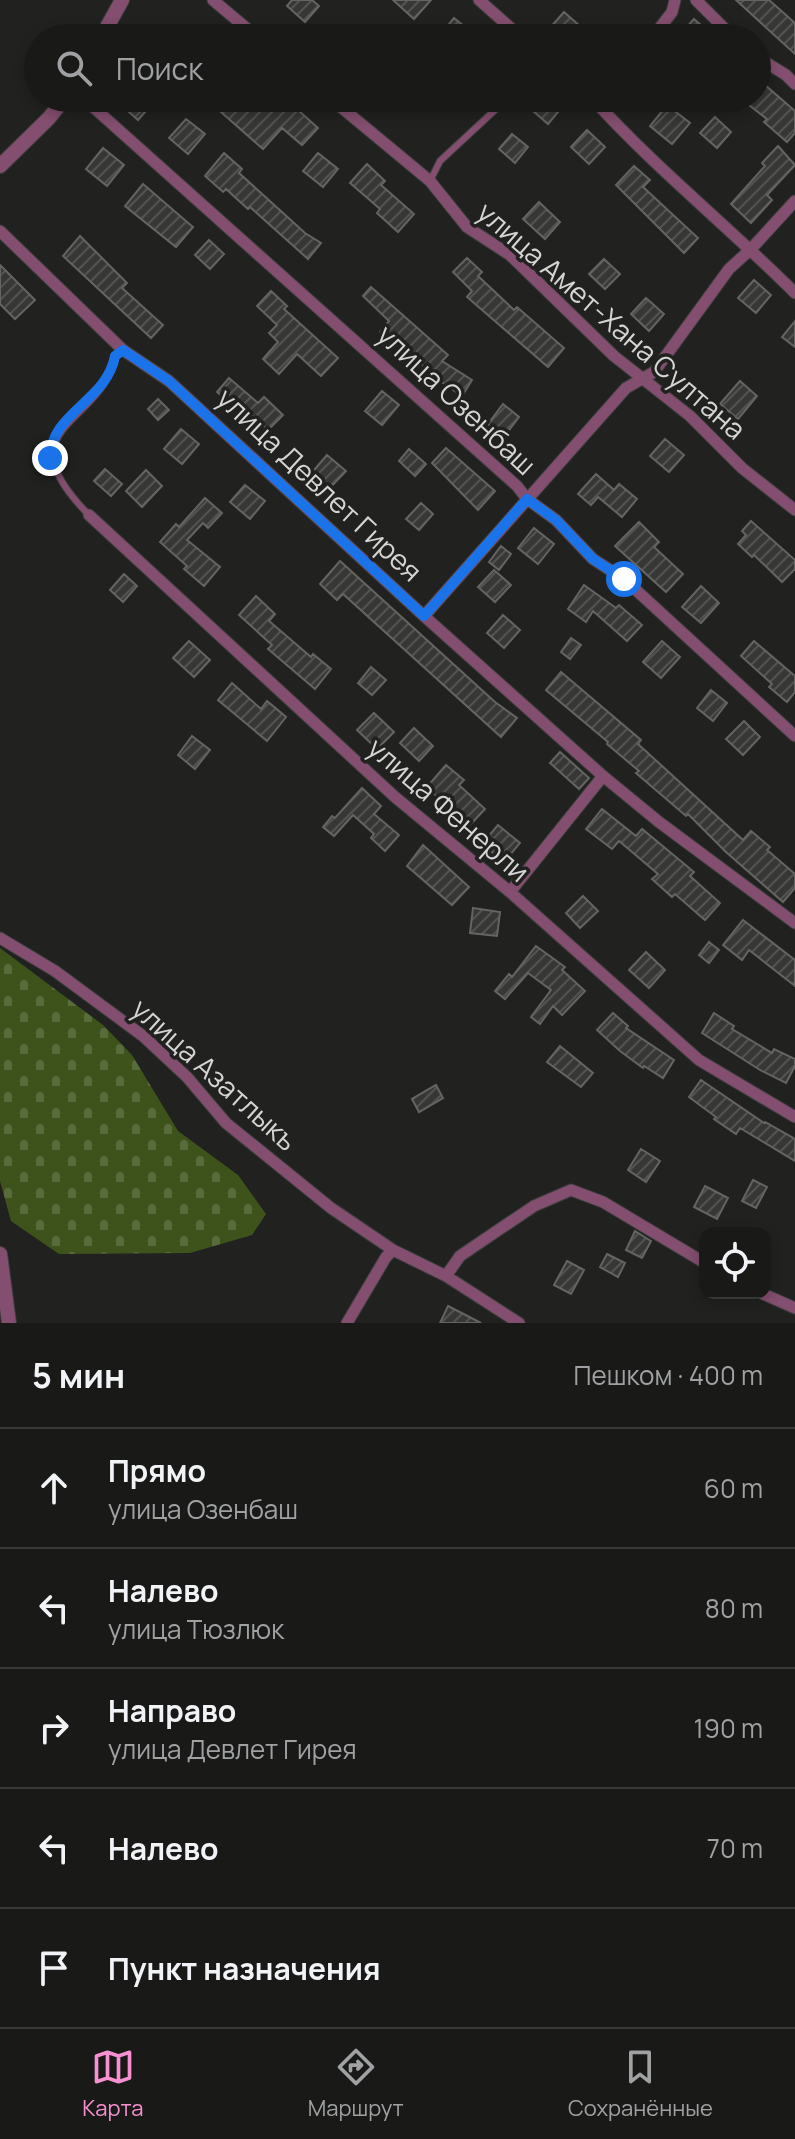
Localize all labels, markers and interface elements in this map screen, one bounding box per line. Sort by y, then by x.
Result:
search box [24,24,771,112]
icon: search [52,46,96,90]
text: Поиск [116,48,203,89]
street label: улица Амет-Хана Султана [470,193,754,447]
street label: улица Озенбаш [369,315,545,483]
street label: улица Девлет Гирея [209,379,431,589]
route end [32,440,68,476]
route start [606,561,642,597]
street label: улица Фенерли [360,728,538,890]
street label: улица Азатлыкъ [124,989,306,1159]
map controls [699,1227,771,1299]
button: locate [699,1227,771,1299]
text: 5 мин [32,1352,125,1398]
text: Пешком · 400 m [574,1357,763,1393]
text: Прямо [108,1450,206,1491]
icon: ahead [32,1466,76,1510]
text: 60 m [704,1470,763,1506]
text: улица Озенбаш [108,1491,298,1527]
text: Налево [108,1570,218,1611]
icon: left [32,1586,76,1630]
text: 80 m [705,1590,763,1626]
text: улица Тюзлюк [108,1611,284,1647]
text: Направо [108,1690,236,1731]
icon: right [32,1706,76,1750]
text: 190 m [694,1710,763,1746]
text: улица Девлет Гирея [108,1731,357,1767]
icon: left [32,1826,76,1870]
text: Налево [108,1828,218,1869]
text: 70 m [707,1830,763,1866]
icon: arrive [32,1946,76,1990]
text: Пункт назначения [108,1948,381,1989]
tab: Карта [82,2045,143,2123]
tab: Маршрут [308,2045,404,2123]
tab: Сохранённые [568,2045,713,2123]

